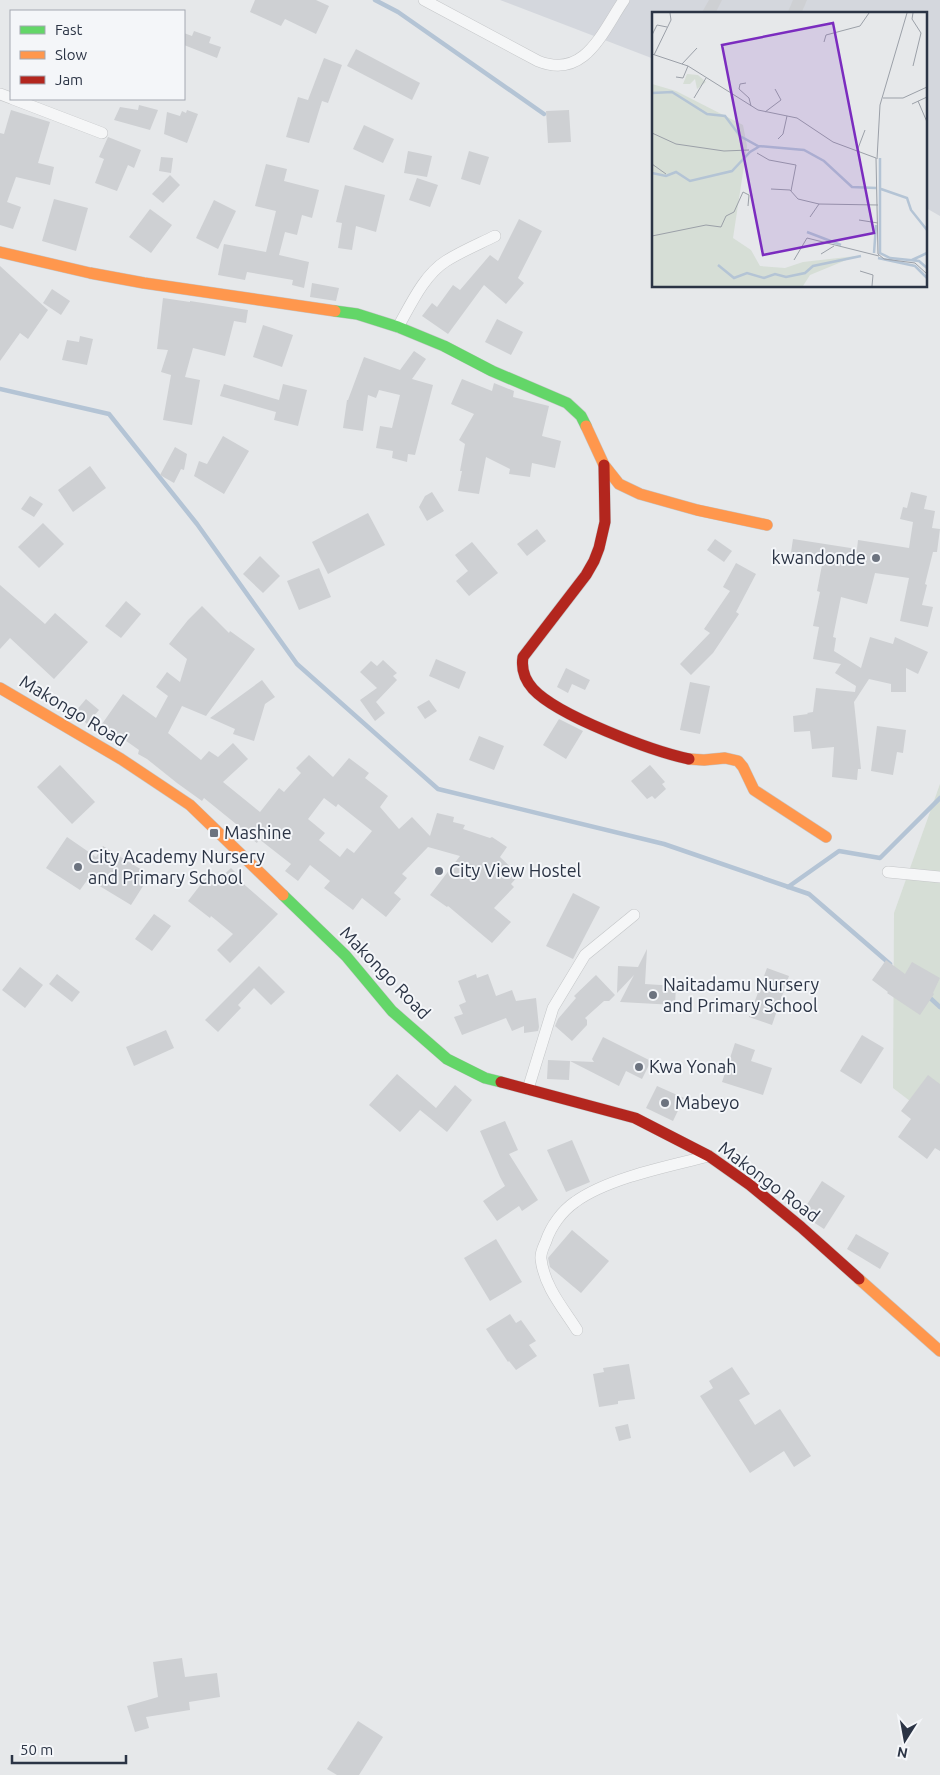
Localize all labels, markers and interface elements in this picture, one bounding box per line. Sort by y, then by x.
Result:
legend [10,10,185,100]
inset map [652,12,928,288]
text: Fast [55,21,83,38]
text: Slow [55,46,88,63]
text: Jam [55,71,83,88]
place label: kwandonde [772,547,866,567]
marker: kwandonde [870,552,882,564]
street label: Makongo Road [17,670,130,750]
place label: Mashine [224,822,292,842]
marker: Mashine [208,827,220,839]
place label: City Academy Nursery and Primary School [88,846,265,887]
place label: City View Hostel [449,860,582,880]
marker: City Academy Nursery and Primary School [72,861,84,873]
marker: City View Hostel [433,865,445,877]
street label: Makongo Road [337,922,435,1023]
place label: Naitadamu Nursery and Primary School [663,974,819,1015]
marker: Naitadamu Nursery and Primary School [647,989,659,1001]
place label: Kwa Yonah [649,1056,737,1076]
marker: Kwa Yonah [633,1061,645,1073]
place label: Mabeyo [675,1092,740,1112]
marker: Mabeyo [659,1097,671,1109]
street label: Makongo Road [715,1137,824,1226]
north arrow [880,1715,930,1765]
scale bar [12,1732,126,1764]
text: 50 m [20,1741,53,1758]
text: N [896,1744,909,1762]

